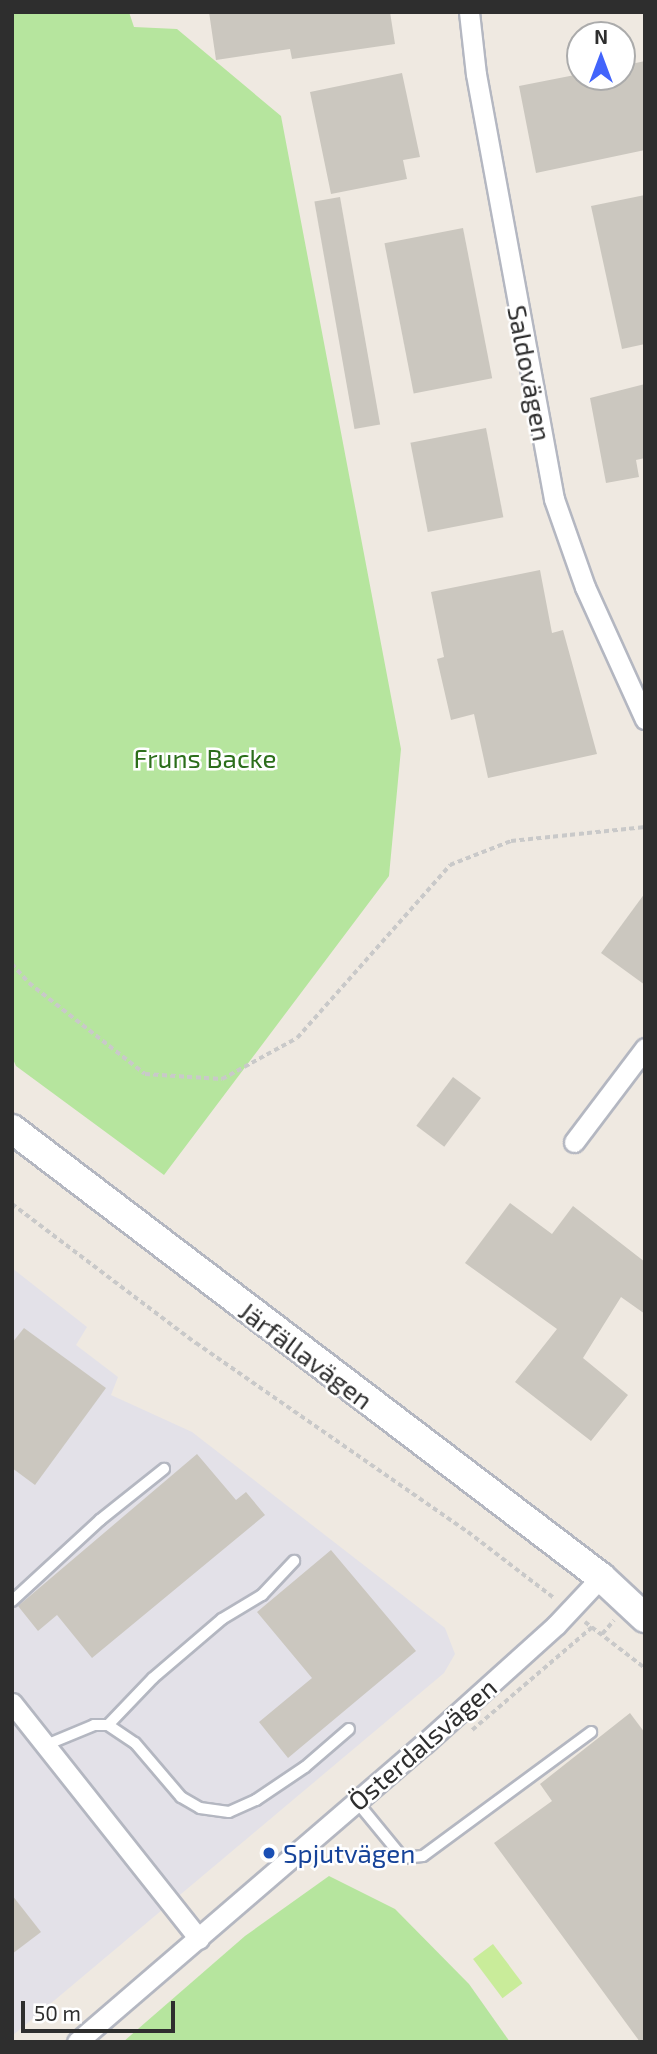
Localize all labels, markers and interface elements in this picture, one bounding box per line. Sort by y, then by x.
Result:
north arrow [566,21,636,91]
text: N [594,25,608,48]
street label: Saldovägen [502,303,558,443]
park label: Fruns Backe [134,742,276,774]
street label: Järfällavägen [233,1295,379,1415]
street label: Österdalsvägen [342,1671,502,1817]
place label: Spjutvägen [283,1837,415,1869]
marker: Spjutvägen [261,1845,277,1861]
scale bar [24,1988,178,2032]
text: 50 m [34,2000,81,2025]

